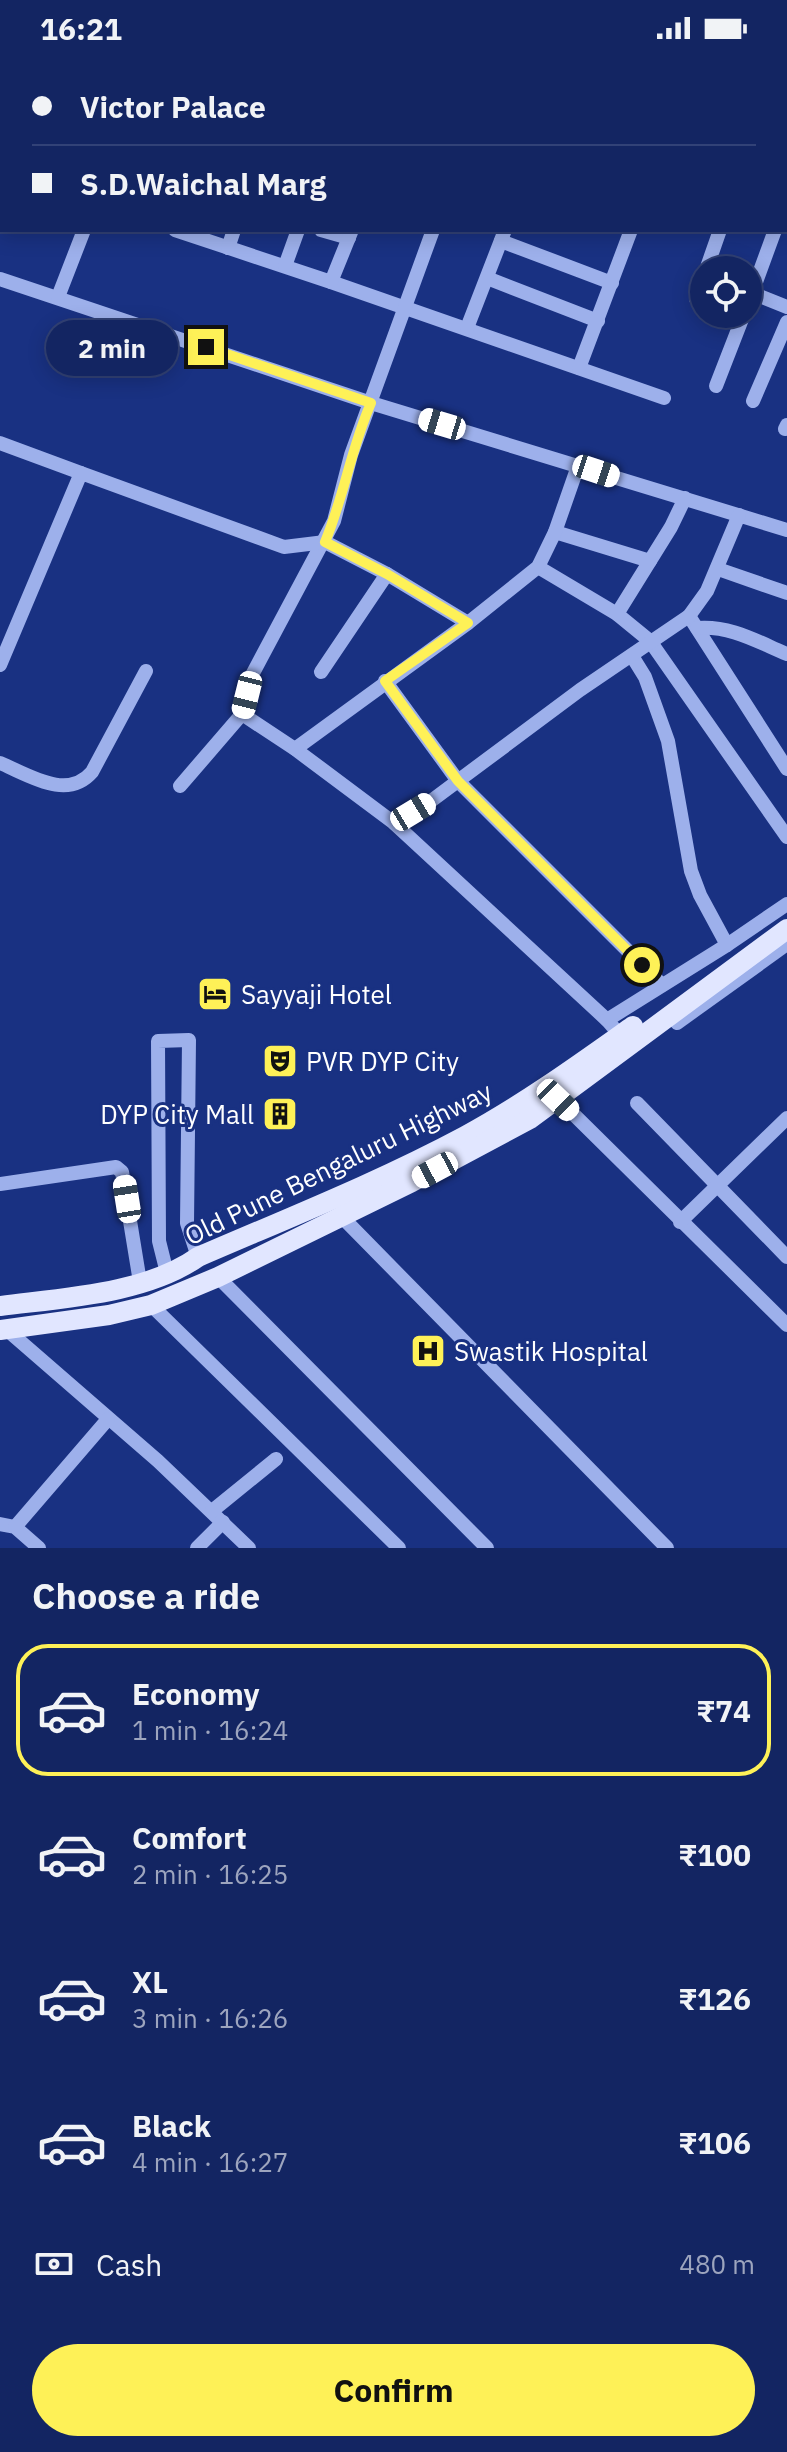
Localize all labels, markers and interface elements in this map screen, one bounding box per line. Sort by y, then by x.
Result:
text: 16:21 [40,9,122,48]
text: Victor Palace [80,87,266,126]
text: S.D.Waichal Marg [80,164,326,203]
map controls [690,256,762,328]
button: locate [690,256,762,328]
callout: 2 min [46,319,178,375]
route end [188,329,224,365]
text: 2 min [78,331,146,365]
car [416,406,468,442]
car [569,452,623,490]
car [230,669,264,721]
car [386,789,440,835]
route start [624,947,660,983]
hotel icon: Sayyaji Hotel [196,975,234,1013]
place label: Sayyaji Hotel [241,977,392,1011]
theatre icon: PVR DYP City [261,1042,299,1080]
place label: PVR DYP City [306,1044,459,1078]
street label: Old Pune Bengaluru Highway [179,1074,497,1252]
car [532,1075,584,1125]
building icon: DYP City Mall [261,1095,299,1133]
place label: DYP City Mall [100,1097,254,1131]
car [408,1148,462,1192]
car [111,1173,143,1225]
hospital icon: Swastik Hospital [409,1332,447,1370]
place label: Swastik Hospital [454,1334,648,1368]
text: Choose a ride [32,1572,260,1619]
icon: car [36,1674,108,1746]
text: Economy [132,1674,260,1713]
text: ₹74 [696,1691,751,1730]
text: 1 min · 16:24 [132,1713,288,1747]
icon: car [36,1818,108,1890]
text: Comfort [132,1818,247,1857]
text: ₹100 [678,1835,751,1874]
text: 2 min · 16:25 [132,1857,288,1891]
icon: car [36,1962,108,2034]
text: XL [132,1962,168,2001]
text: ₹126 [678,1979,751,2018]
text: 3 min · 16:26 [132,2001,288,2035]
icon: car [36,2106,108,2178]
text: Black [132,2106,211,2145]
text: ₹106 [678,2123,751,2162]
text: 4 min · 16:27 [132,2145,288,2179]
icon: cash [32,2242,76,2286]
text: Cash [96,2245,162,2284]
text: 480 m [679,2247,755,2281]
button: Confirm [32,2344,755,2436]

